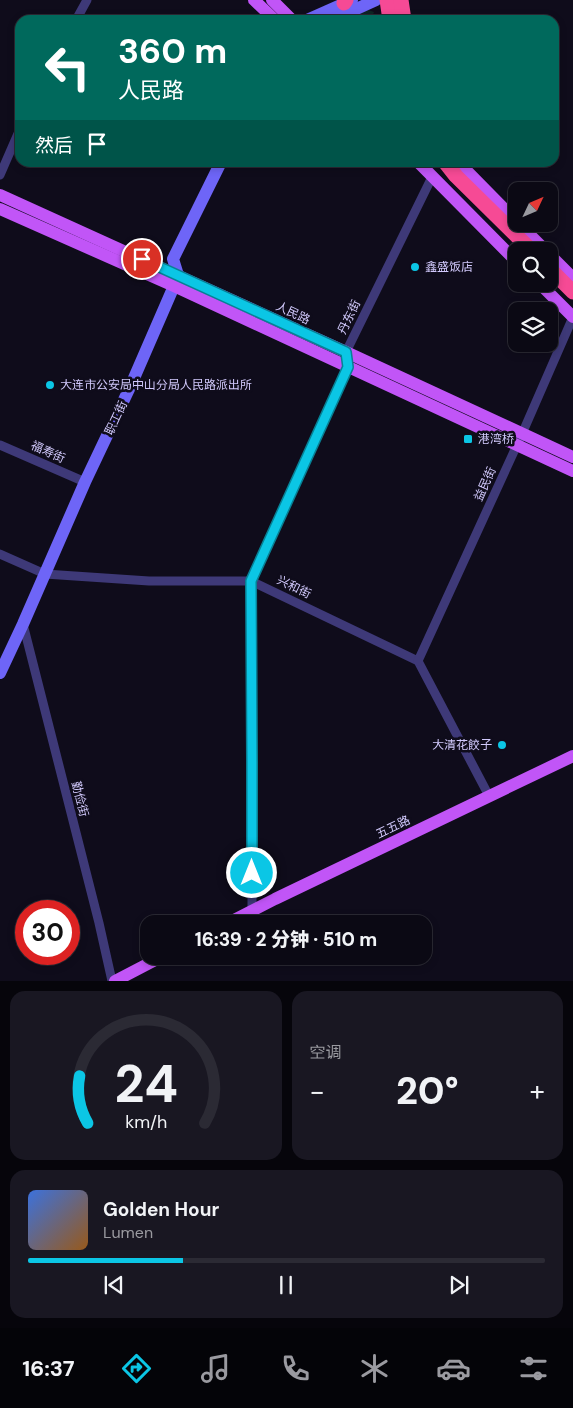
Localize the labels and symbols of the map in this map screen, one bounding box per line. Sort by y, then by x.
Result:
north arrow [508,182,558,232]
pin [121,238,163,280]
place label: 鑫盛饭店 [425,259,473,275]
marker: 鑫盛饭店 [409,261,421,273]
street label: 丹东街 [334,297,364,337]
street label: 人民路 [273,298,313,328]
place label: 大连市公安局中山分局人民路派出所 [60,377,252,393]
marker: 大连市公安局中山分局人民路派出所 [44,379,56,391]
street label: 职工街 [101,398,131,438]
place label: 港湾桥 [478,431,514,447]
marker: 港湾桥 [462,433,474,445]
street label: 福寿街 [28,437,68,467]
street label: 益民街 [470,464,500,504]
street label: 兴和街 [274,572,314,602]
place label: 大清花餃子 [432,737,492,753]
marker: 大清花餃子 [496,739,508,751]
street label: 勤俭街 [68,780,92,818]
street label: 五五路 [373,812,413,842]
position arrow [225,846,277,898]
speed limit sign: 30 [15,900,80,965]

